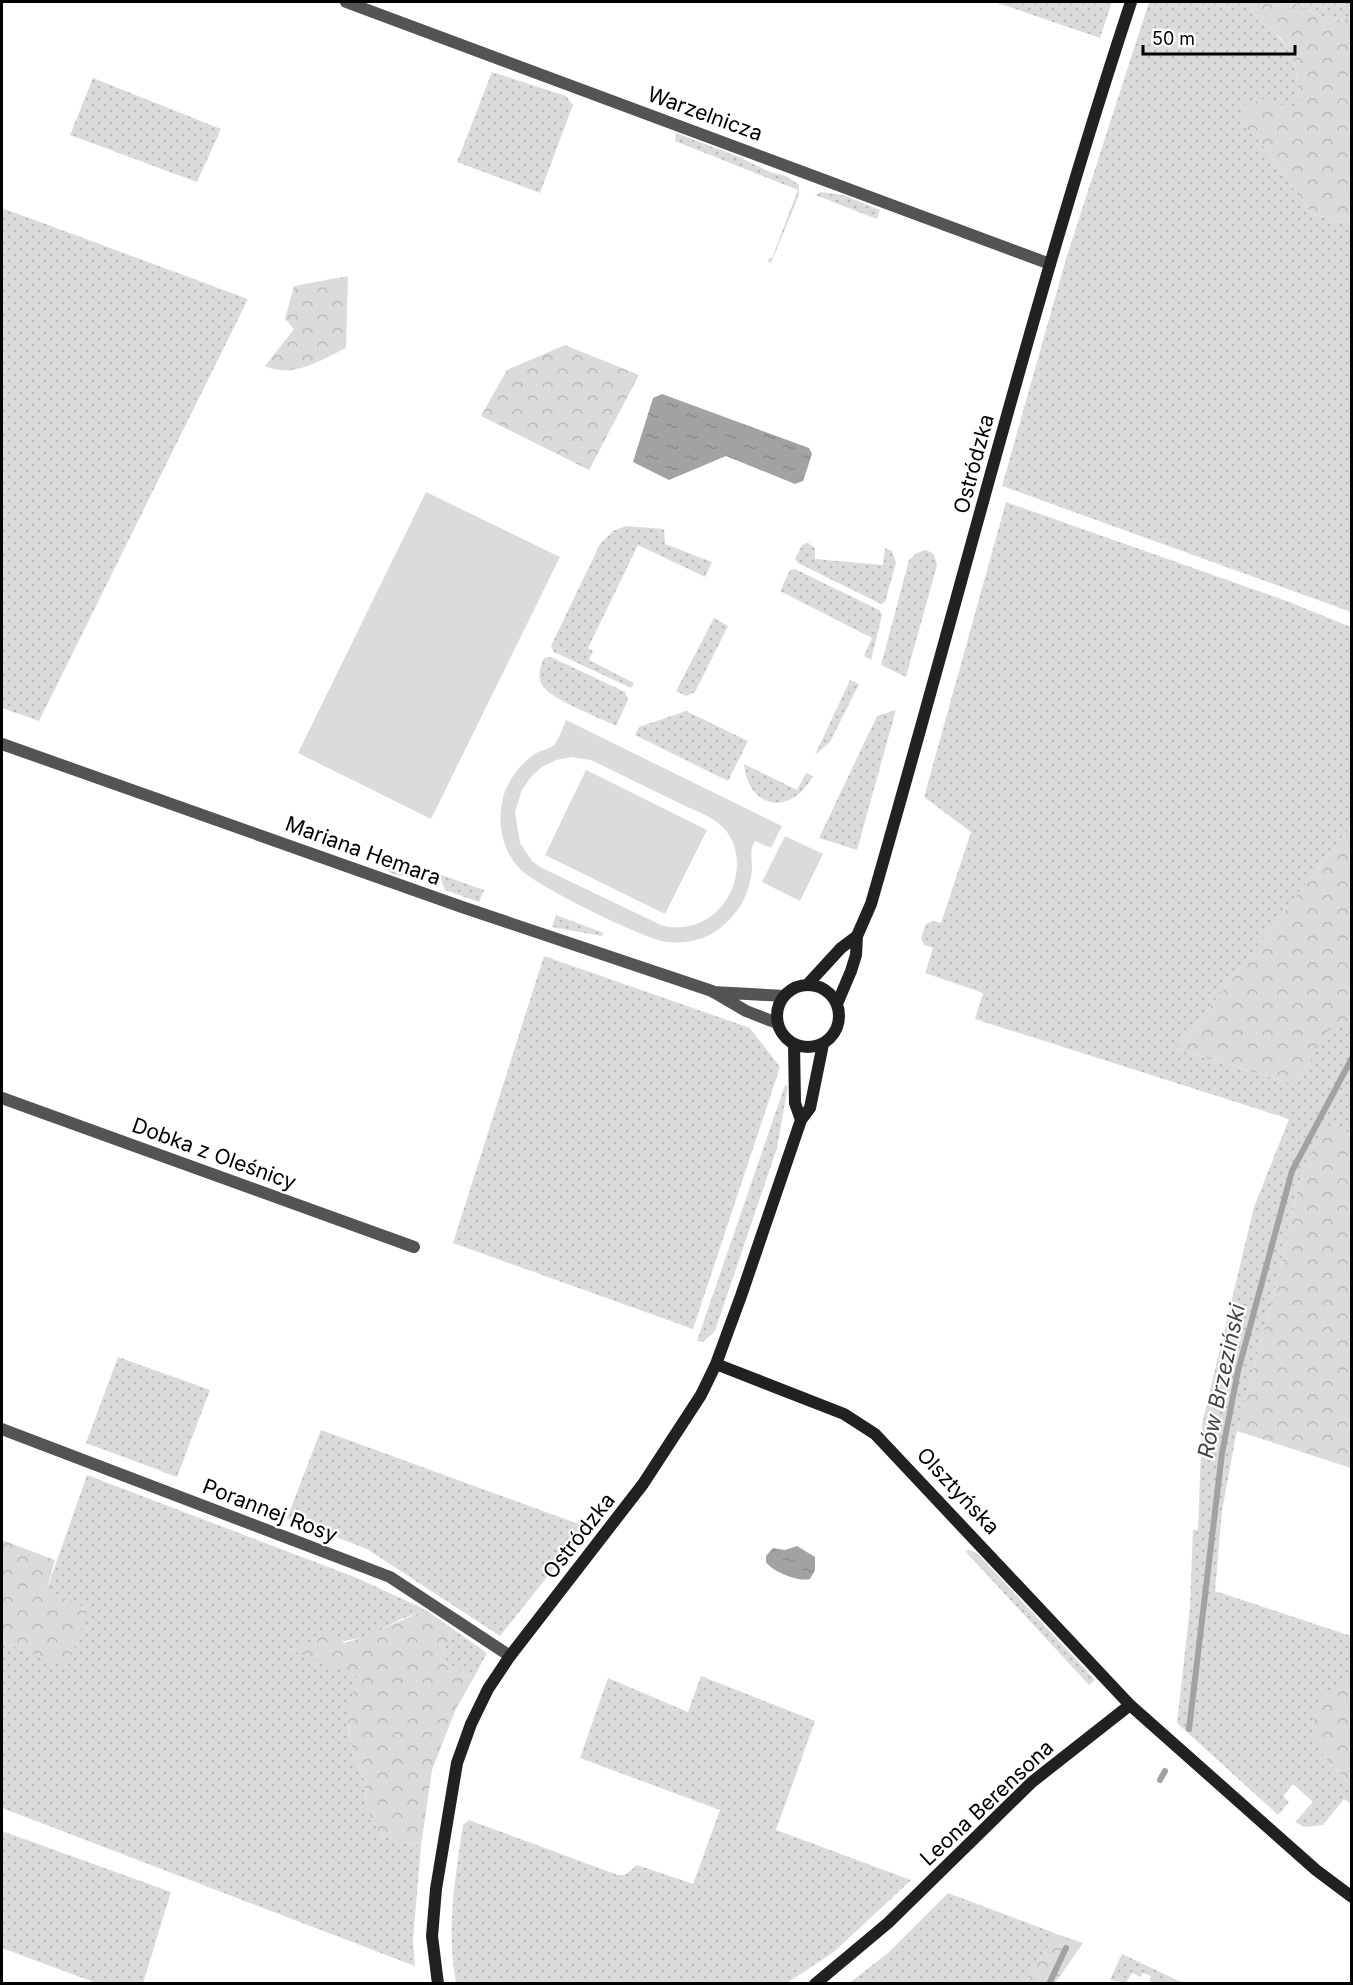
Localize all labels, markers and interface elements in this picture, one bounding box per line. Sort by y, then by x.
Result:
scale bar [1143,18,1294,56]
text: 50 m [1152,28,1195,49]
street label: Warzelnicza [644,81,766,146]
street label: Ostródzka [948,411,999,516]
street label: Mariana Hemara [282,811,444,890]
street label: Dobka z Oleśnicy [129,1112,300,1195]
water label: Rów Brzeziński [1192,1301,1250,1461]
street label: Olsztyńska [912,1442,1005,1539]
street label: Porannej Rosy [199,1473,341,1548]
street label: Ostródzka [537,1488,620,1584]
street label: Leona Berensona [915,1735,1058,1871]

